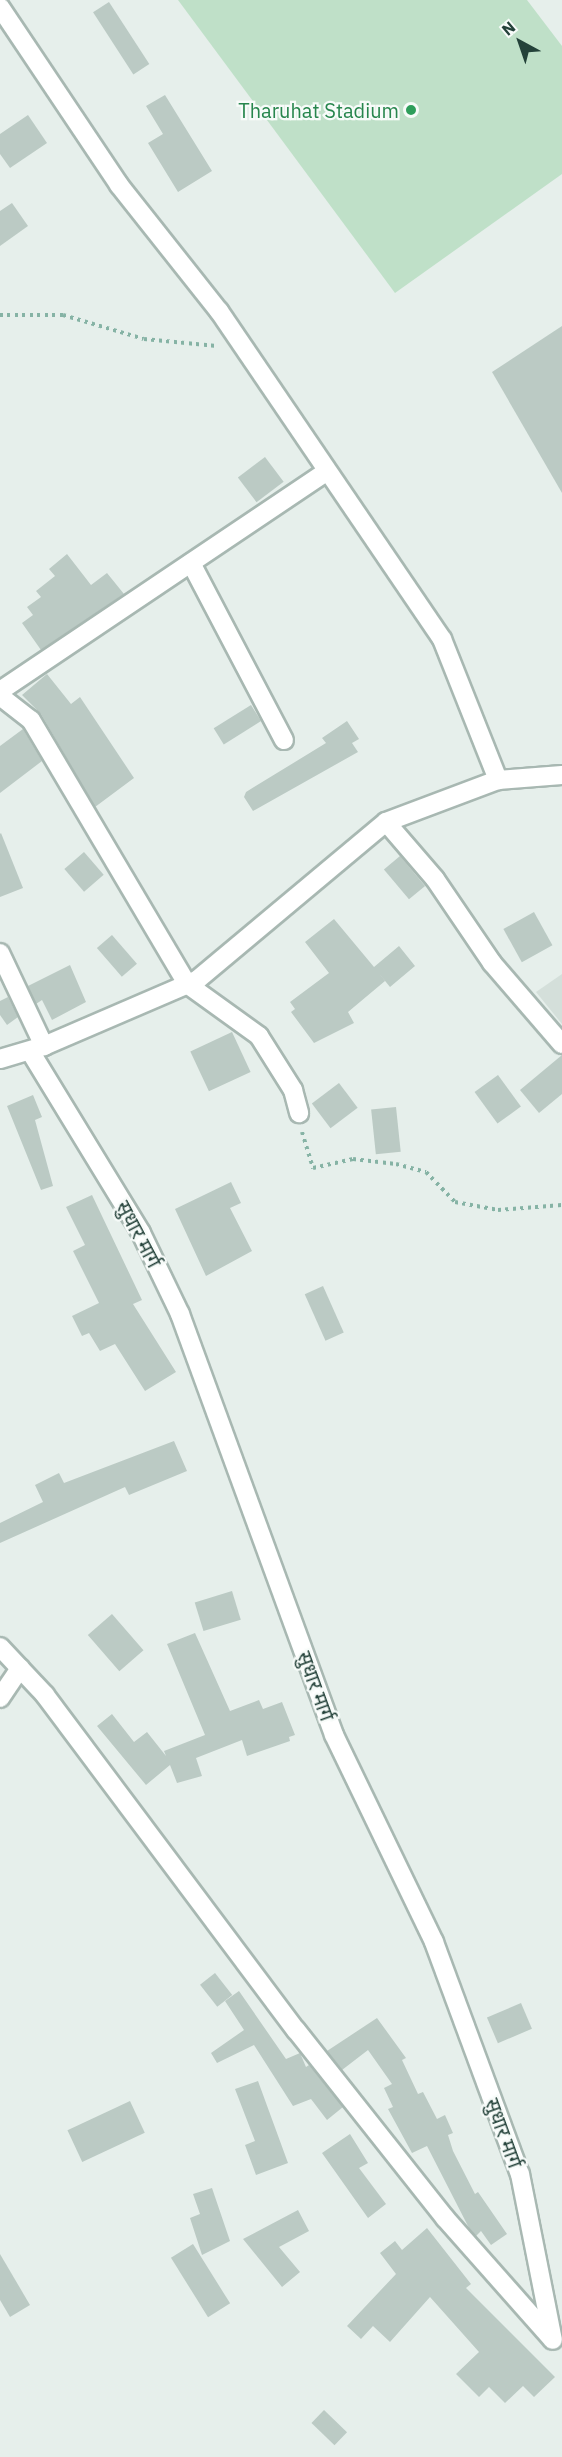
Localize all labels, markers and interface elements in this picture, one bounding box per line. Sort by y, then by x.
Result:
north arrow [490,12,550,72]
text: N [498,17,519,40]
place label: Tharuhat Stadium [238,98,399,122]
marker: Tharuhat Stadium [404,103,418,117]
street label: सुधार मार्ग [111,1196,167,1272]
street label: सुधार मार्ग [292,1648,340,1724]
street label: सुधार मार्ग [480,2095,528,2171]

